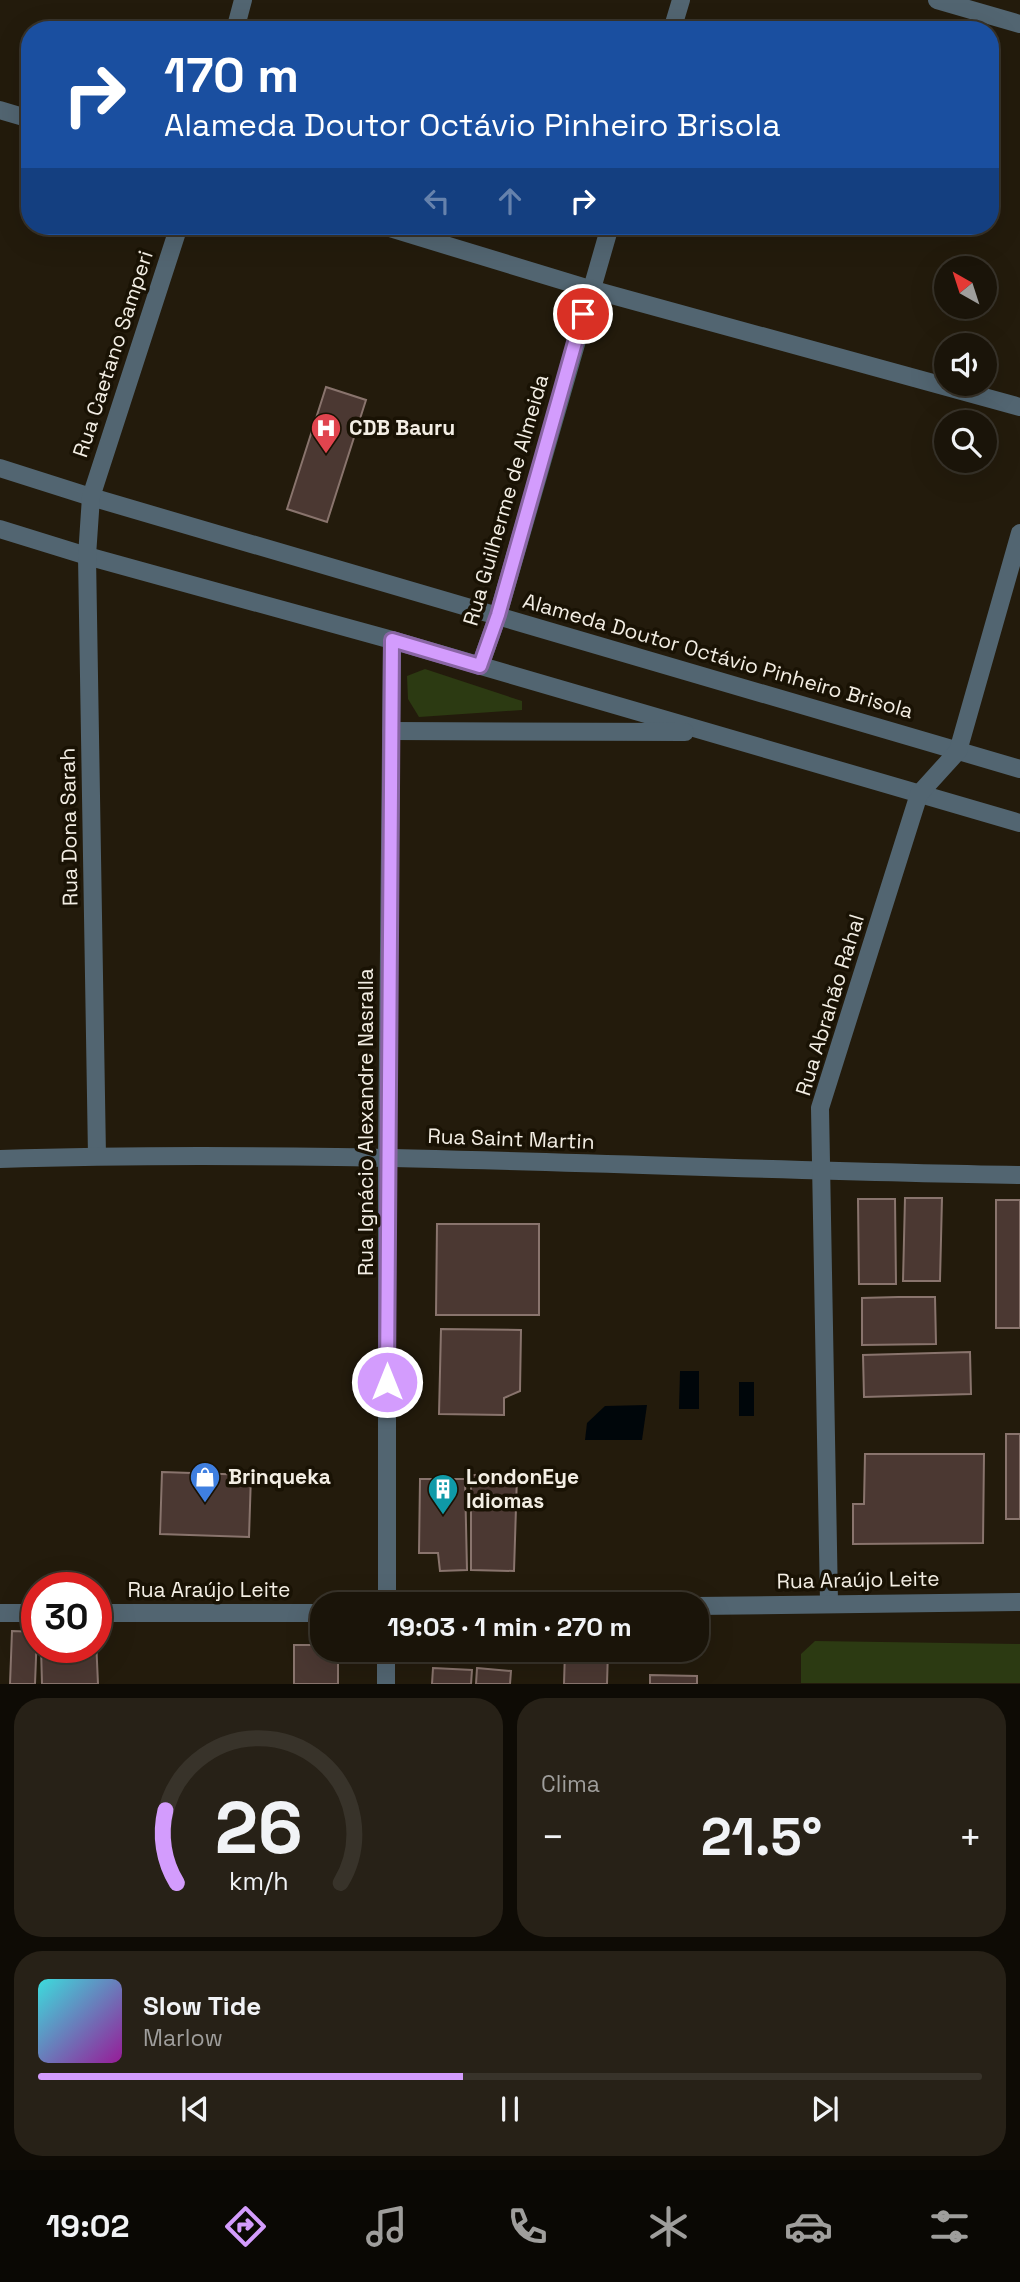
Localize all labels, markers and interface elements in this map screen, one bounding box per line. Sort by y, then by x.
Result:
text: 170 m [164,44,299,106]
icon: right [49,49,140,140]
text: Alameda Doutor Octávio Pinheiro Brisola [164,105,781,145]
icon: left [418,182,456,220]
icon: ahead [491,182,529,220]
icon: right [564,182,602,220]
street label: Rua Caetano Samperi [66,247,159,461]
north arrow [934,256,998,318]
map controls [934,256,997,473]
pin [553,284,613,344]
icon: arrive [564,295,602,333]
button: sound [934,333,997,396]
street label: Rua Guilherme de Almeida [457,371,554,629]
button: search [934,410,997,473]
hospital icon: CDB Bauru [309,411,343,455]
place label: CDB Bauru [349,414,455,441]
street label: Alameda Doutor Octávio Pinheiro Brisola [520,587,916,724]
street label: Rua Dona Sarah [54,748,83,906]
street label: Rua Abrahão Rahal [789,911,870,1099]
street label: Rua Ignácio Alexandre Nasralla [352,968,379,1276]
street label: Rua Saint Martin [427,1122,595,1155]
position arrow [350,1345,424,1419]
shop icon: Brinqueka [188,1460,222,1504]
place label: Brinqueka [228,1463,331,1490]
place label: LondonEye Idiomas [466,1463,579,1514]
building icon: LondonEye Idiomas [426,1472,460,1516]
street label: Rua Araújo Leite [776,1565,940,1594]
speed limit sign: 30 [21,1572,112,1663]
street label: Rua Araújo Leite [128,1576,291,1603]
text: 19:03 · 1 min · 270 m [387,1610,632,1644]
text: Clima [541,1769,600,1799]
text: 26 [214,1782,303,1875]
text: 21.5° [701,1804,822,1870]
text: − [541,1813,565,1861]
text: + [958,1813,982,1861]
text: km/h [229,1865,288,1897]
text: Slow Tide [143,1989,261,2023]
text: Marlow [143,2023,223,2053]
icon: previous [176,2090,214,2128]
icon: pause [491,2090,529,2128]
icon: next [806,2090,844,2128]
icon: directions [221,2202,270,2251]
icon: music [362,2202,411,2251]
icon: phone [503,2202,552,2251]
icon: climate [644,2202,693,2251]
icon: car [784,2202,833,2251]
icon: filters [925,2202,974,2251]
text: 19:02 [46,2206,129,2246]

